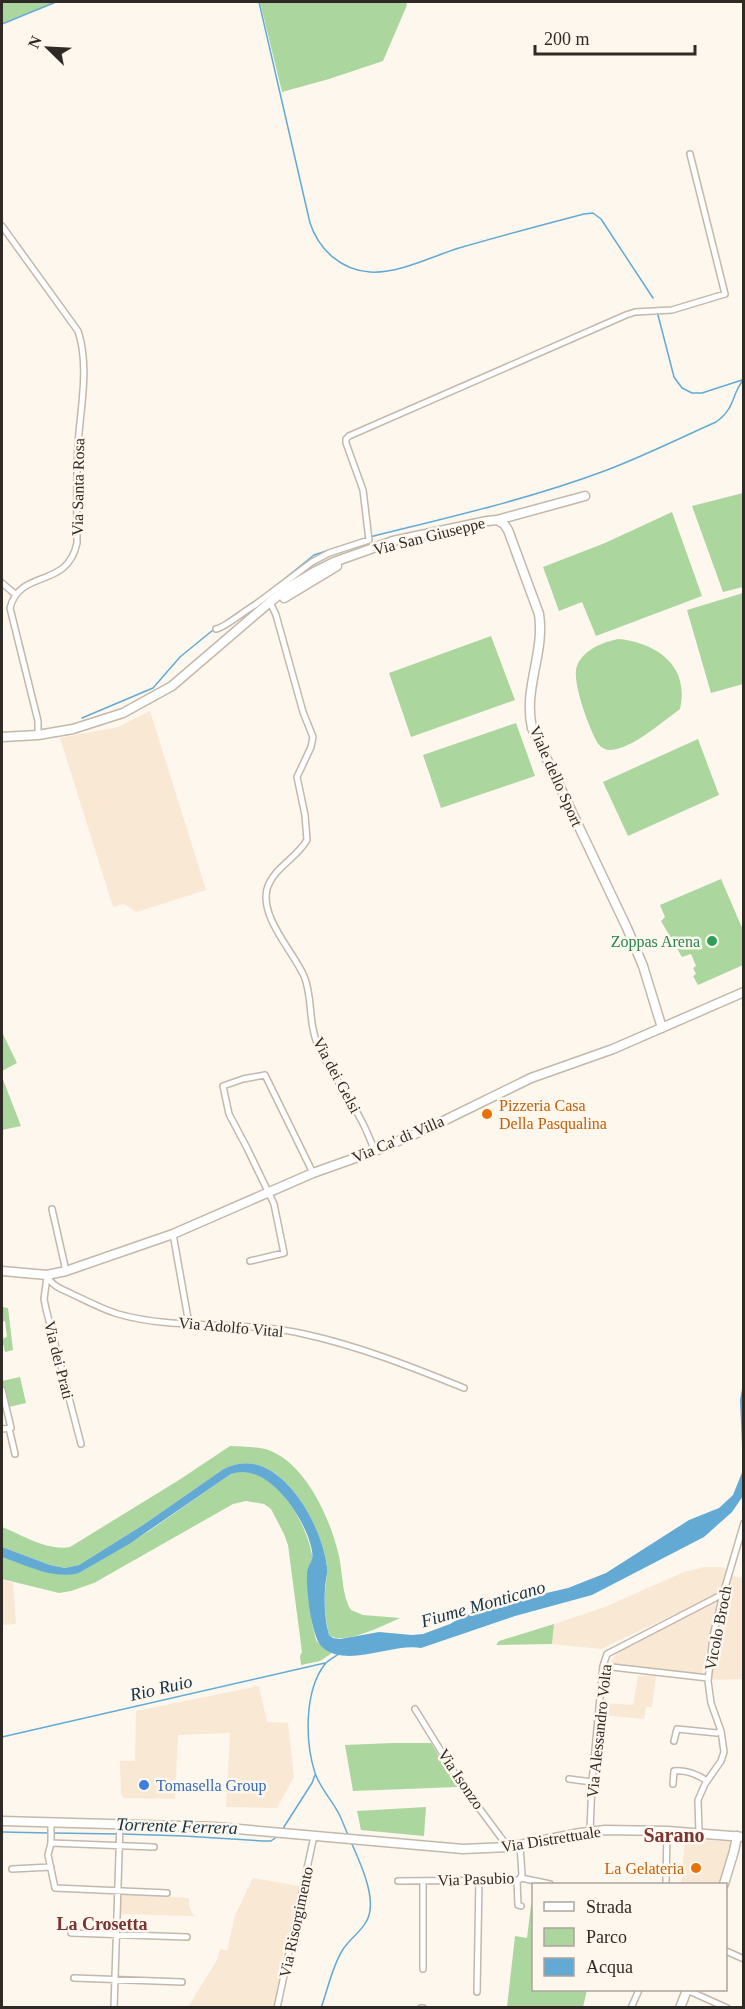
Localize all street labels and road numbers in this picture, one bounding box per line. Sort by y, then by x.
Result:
street label: Via Santa Rosa [69,438,87,536]
street label: Via San Giuseppe [371,514,487,559]
street label: Viale dello Sport [525,723,586,830]
street label: Via dei Gelsi [310,1034,364,1116]
street label: Via Ca' di Villa [350,1112,446,1166]
street label: Via Adolfo Vital [178,1314,285,1340]
street label: Via dei Prati [41,1319,77,1401]
street label: Vicolo Broch [701,1584,735,1672]
street label: Via Alessandro Volta [584,1663,614,1799]
street label: Via Isonzo [435,1746,487,1812]
street label: Via Distrettuale [500,1823,602,1855]
street label: Via Risorgimento [276,1865,317,1979]
street label: Via Pasubio [437,1869,515,1889]

